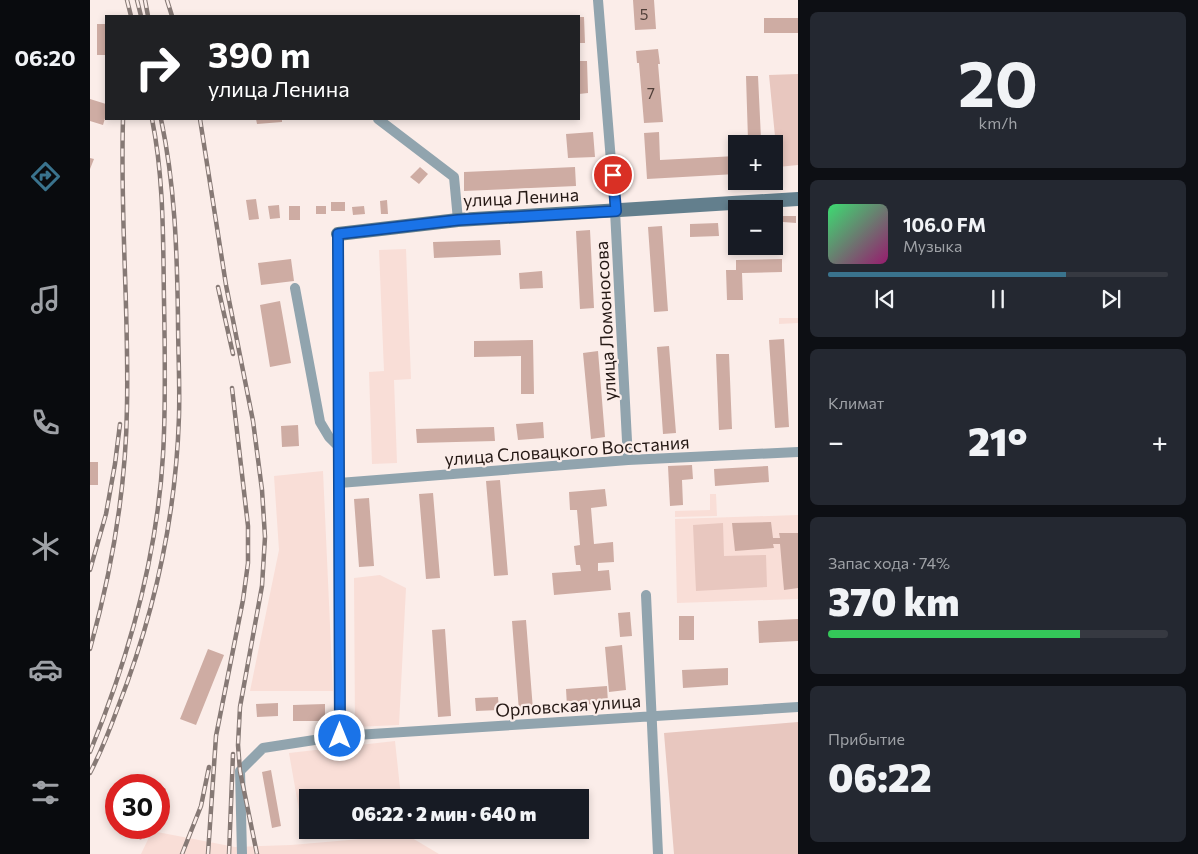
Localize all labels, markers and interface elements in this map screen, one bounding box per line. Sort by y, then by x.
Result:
house number: 5 [640,5,648,23]
text: 390 m [208,32,310,75]
icon: right [125,35,190,100]
text: 20 [958,41,1038,120]
text: 06:20 [14,44,76,71]
text: улица Ленина [208,75,350,102]
house number: 7 [647,84,655,102]
text: km/h [979,113,1017,132]
map controls [728,135,783,255]
button: + [728,135,783,190]
pin [592,154,634,196]
icon: directions [28,159,63,194]
icon: arrive [599,161,627,189]
street label: улица Ленина [463,183,579,211]
button: − [728,200,783,255]
text: 106.0 FM [903,213,986,236]
text: Музыка [903,236,962,255]
street label: улица Ломоносова [590,241,620,401]
icon: music [28,282,63,317]
icon: previous [871,285,899,313]
icon: pause [984,285,1012,313]
icon: next [1097,285,1125,313]
text: Климат [828,393,884,412]
icon: phone [28,405,63,440]
text: 21° [968,417,1028,464]
text: − [828,424,844,458]
text: + [1152,424,1168,458]
street label: улица Словацкого Восстания [444,430,690,470]
icon: climate [28,529,63,564]
text: Запас хода · 74% [828,553,950,572]
text: 370 km [828,577,959,624]
icon: car [28,652,63,687]
street label: Орловская улица [494,689,642,721]
position arrow [313,709,365,761]
text: Прибытие [828,729,905,748]
text: 06:22 [828,753,932,800]
speed limit sign: 30 [105,774,170,839]
icon: filters [28,775,63,810]
text: 06:22 · 2 мин · 640 m [352,802,536,825]

